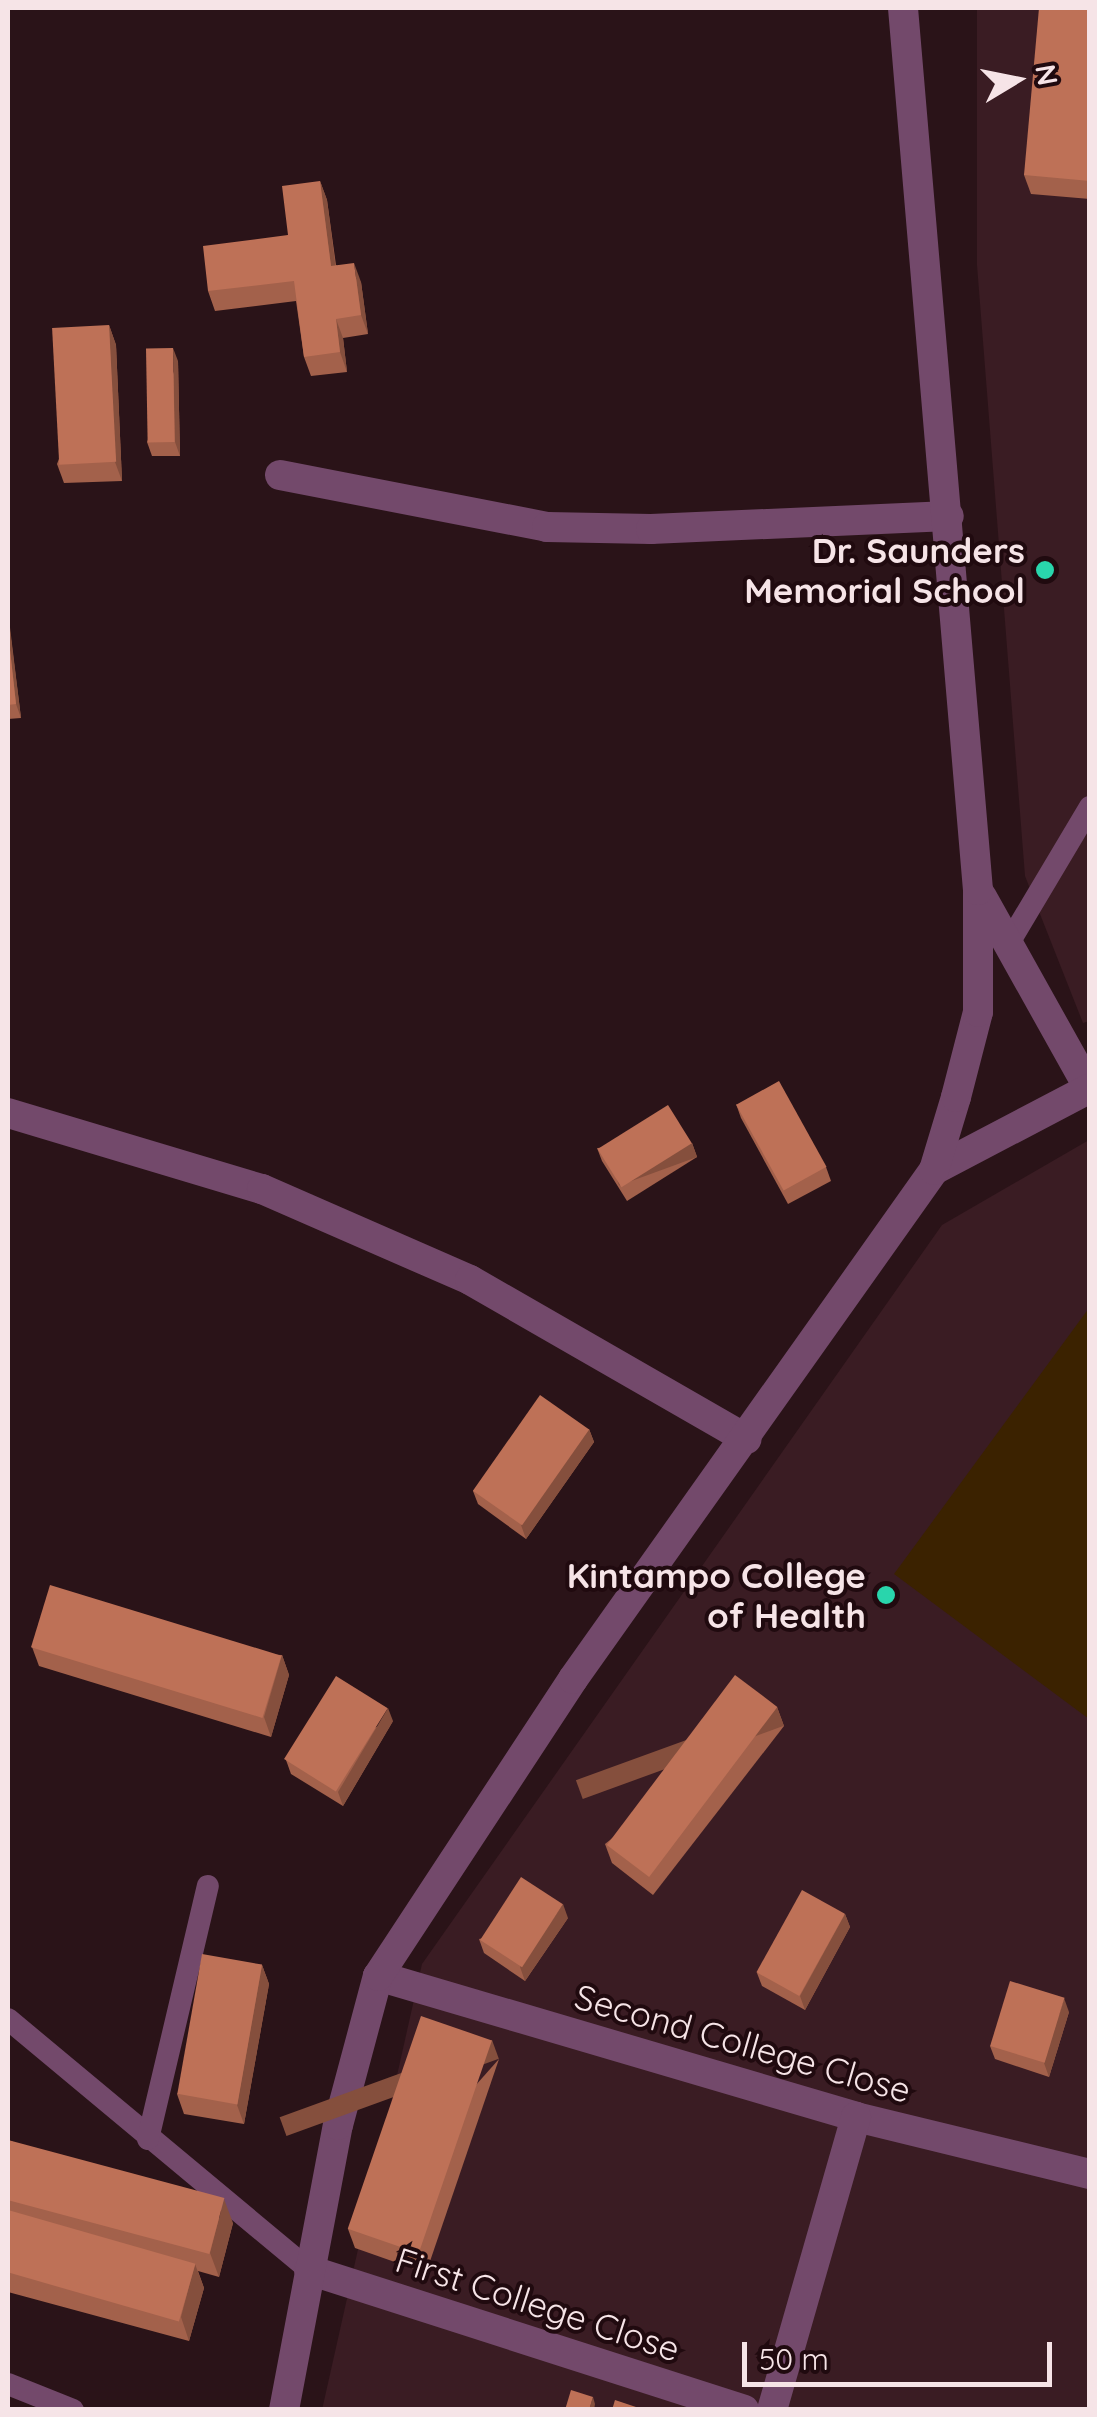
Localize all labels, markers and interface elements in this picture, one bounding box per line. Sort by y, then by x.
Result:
north arrow [967,30,1067,130]
text: N [1028,62,1066,88]
place label: Dr. Saunders Memorial School [744,529,1025,611]
marker: Dr. Saunders Memorial School [1034,559,1056,581]
place label: Kintampo College of Health [567,1554,866,1636]
marker: Kintampo College of Health [875,1584,897,1606]
street label: Second College Close [570,1975,916,2111]
street label: First College Close [391,2238,685,2370]
scale bar [747,2322,1057,2384]
text: 50 m [759,2340,829,2378]

